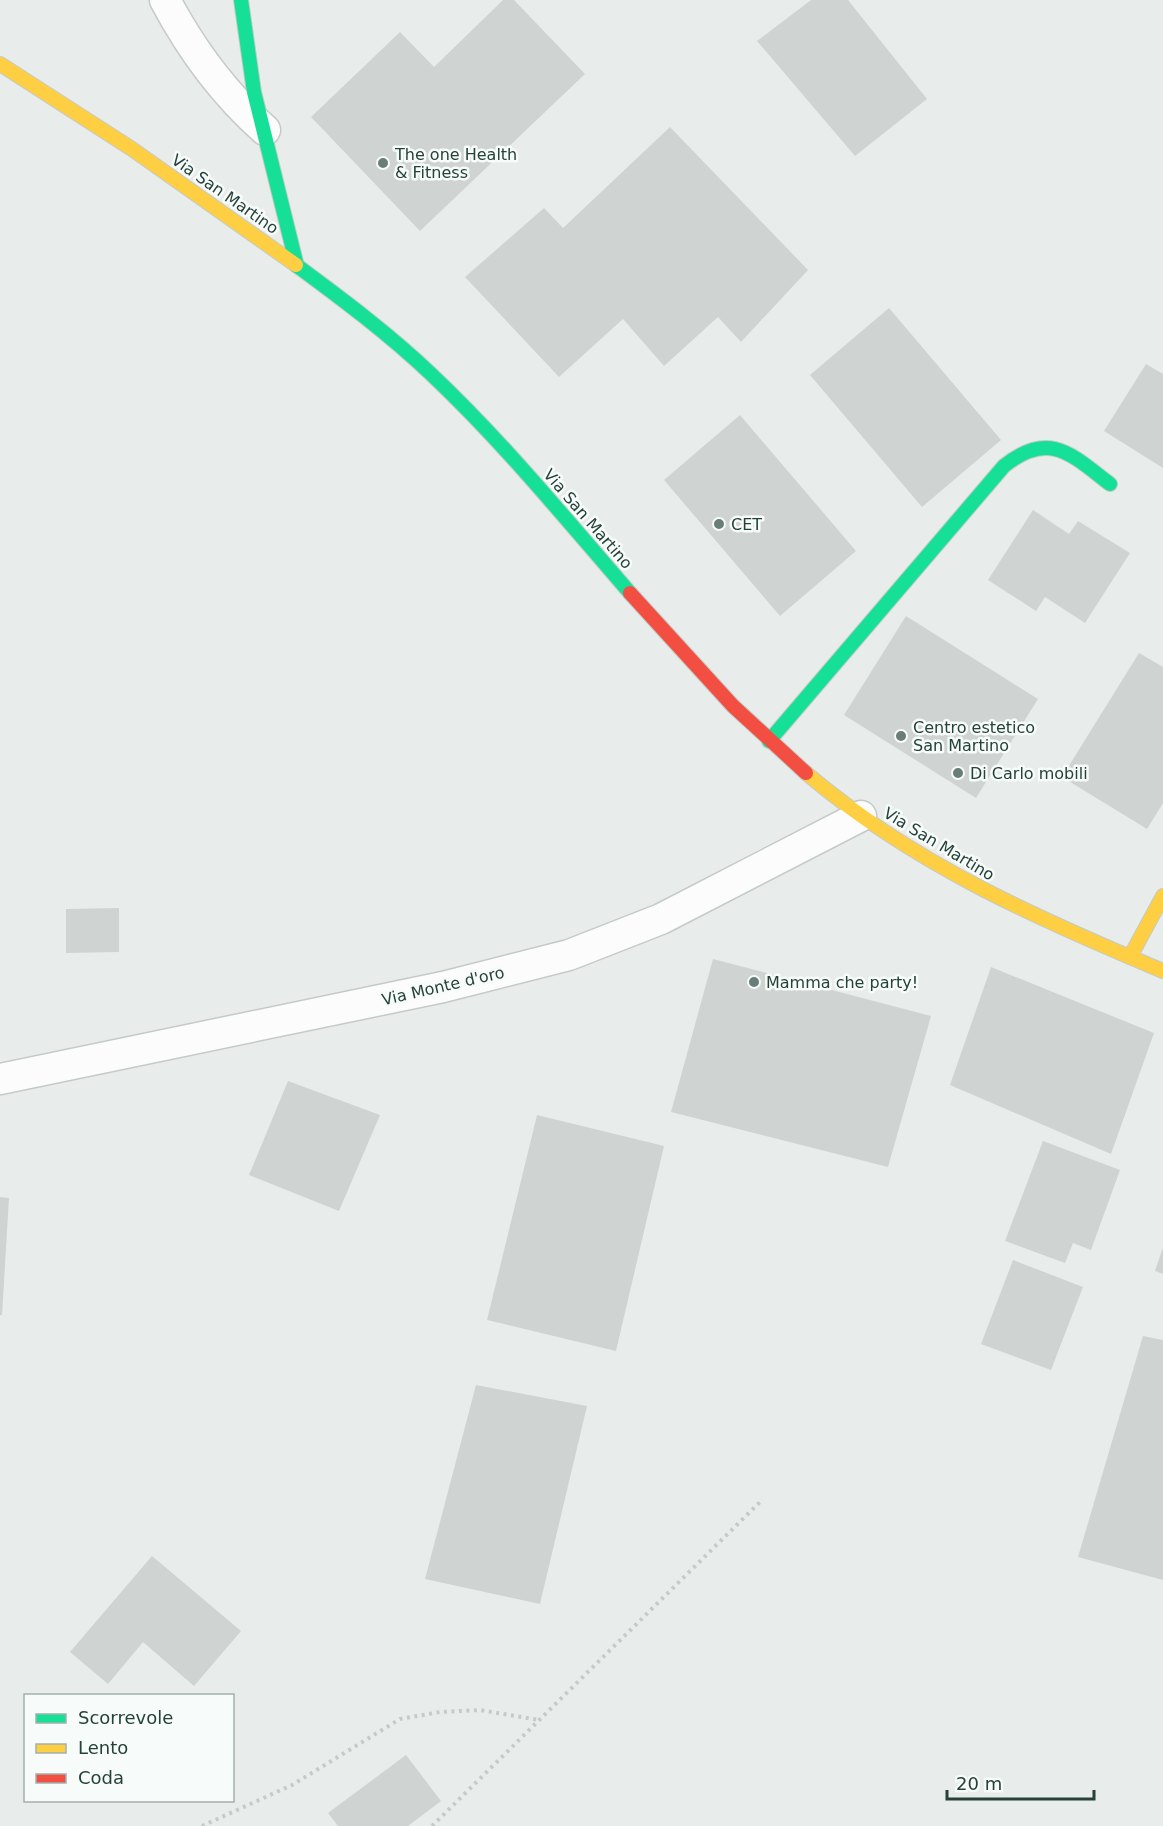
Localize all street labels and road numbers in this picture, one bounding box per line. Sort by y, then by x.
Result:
street label: Via San Martino [168,150,282,238]
street label: Via San Martino [540,465,636,573]
street label: Via San Martino [880,803,998,885]
street label: Via Monte d'oro [380,963,506,1009]

